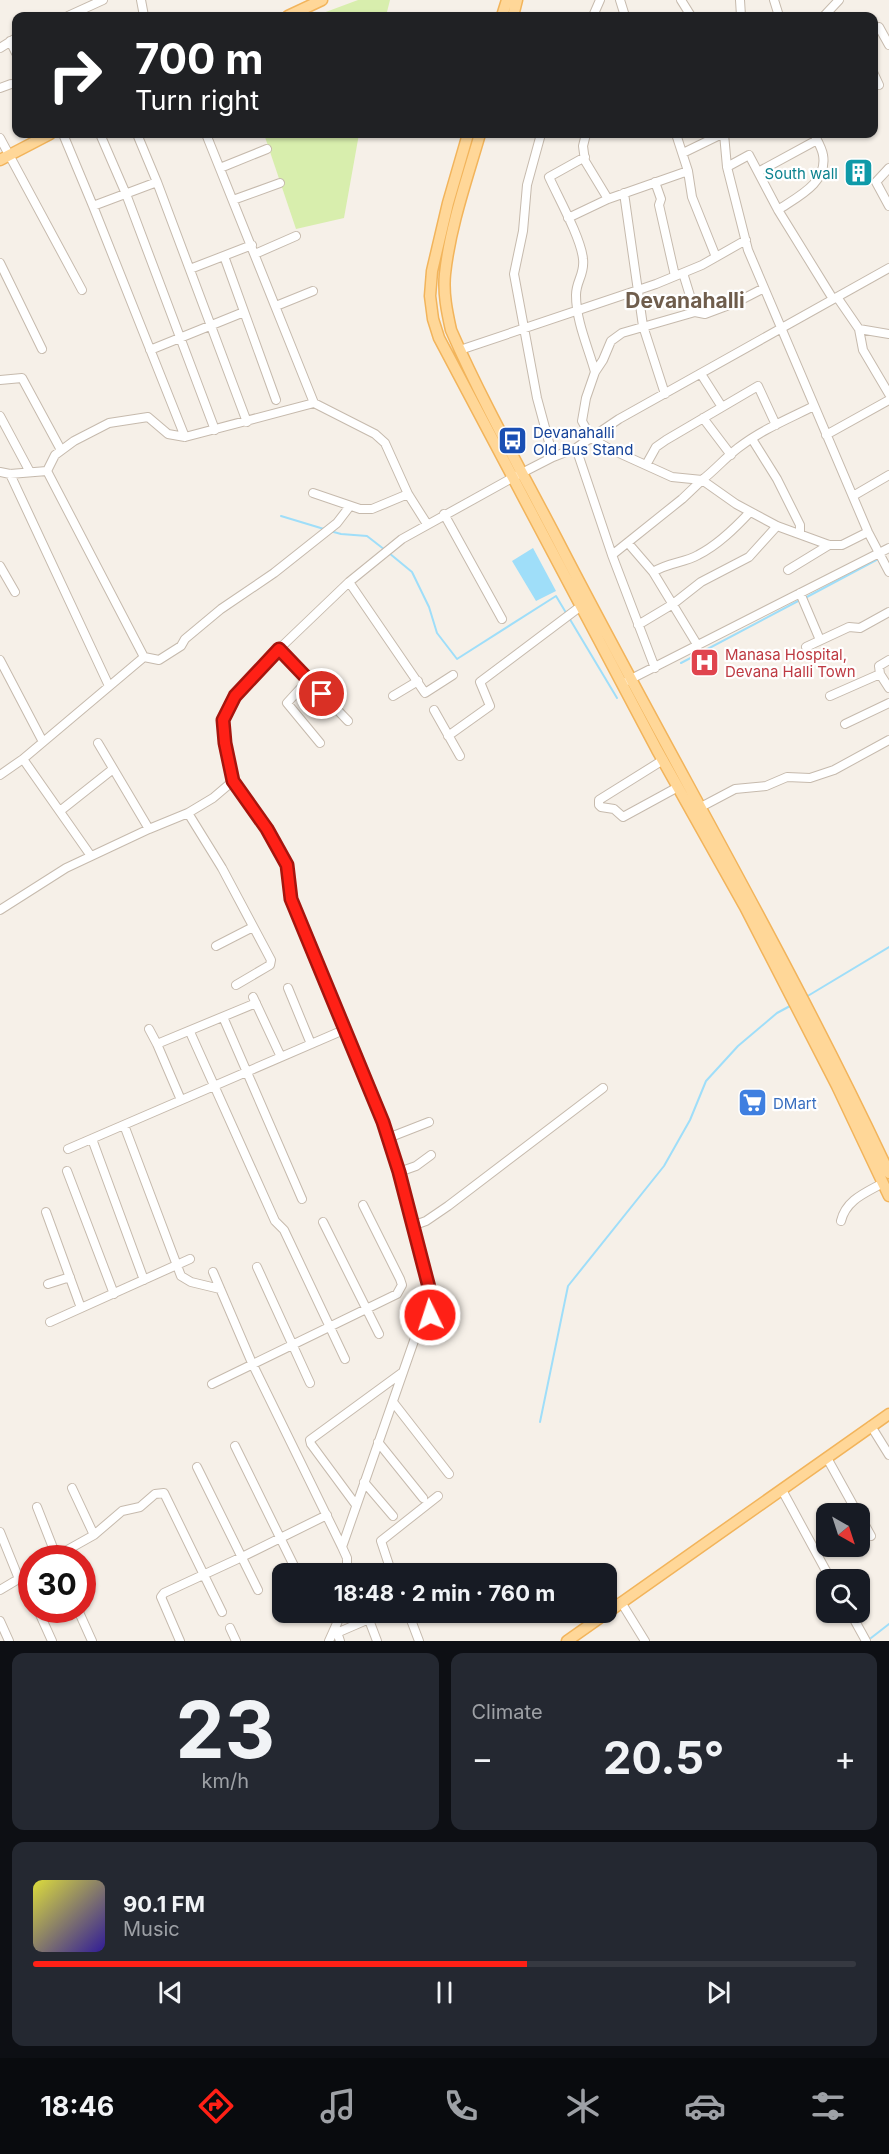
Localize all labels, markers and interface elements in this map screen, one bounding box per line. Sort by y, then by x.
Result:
text: 700 m [135,33,264,84]
icon: right [36,36,114,114]
text: Turn right [135,84,259,117]
building icon: South wall [843,157,875,189]
place label: South wall [765,164,838,183]
district label: Devanahalli [625,288,745,313]
place label: Devanahalli Old Bus Stand [533,423,633,459]
bus stop icon: Devanahalli Old Bus Stand [496,425,528,457]
place label: Manasa Hospital, Devana Halli Town [725,645,856,681]
hospital icon: Manasa Hospital, Devana Halli Town [688,647,720,679]
pin [296,668,347,719]
icon: arrive [305,677,338,710]
supermarket icon: DMart [736,1087,768,1119]
place label: DMart [773,1094,817,1113]
position arrow [398,1283,462,1347]
north arrow [816,1503,870,1557]
map controls [816,1503,870,1623]
speed limit sign: 30 [18,1545,96,1623]
button: search [816,1569,870,1623]
text: 18:48 · 2 min · 760 m [334,1580,555,1606]
text: 23 [176,1682,275,1777]
text: Climate [472,1700,543,1724]
text: 20.5° [603,1730,724,1785]
text: − [472,1738,493,1778]
text: + [834,1738,856,1778]
text: km/h [201,1769,249,1793]
text: 90.1 FM [123,1891,205,1917]
text: Music [123,1917,180,1941]
icon: previous [154,1976,187,2009]
icon: pause [428,1976,461,2009]
icon: next [702,1976,735,2009]
icon: directions [195,2085,237,2127]
icon: music [317,2085,359,2127]
icon: phone [440,2085,482,2127]
icon: climate [562,2085,604,2127]
icon: car [684,2085,726,2127]
icon: filters [807,2085,849,2127]
text: 18:46 [40,2090,114,2123]

